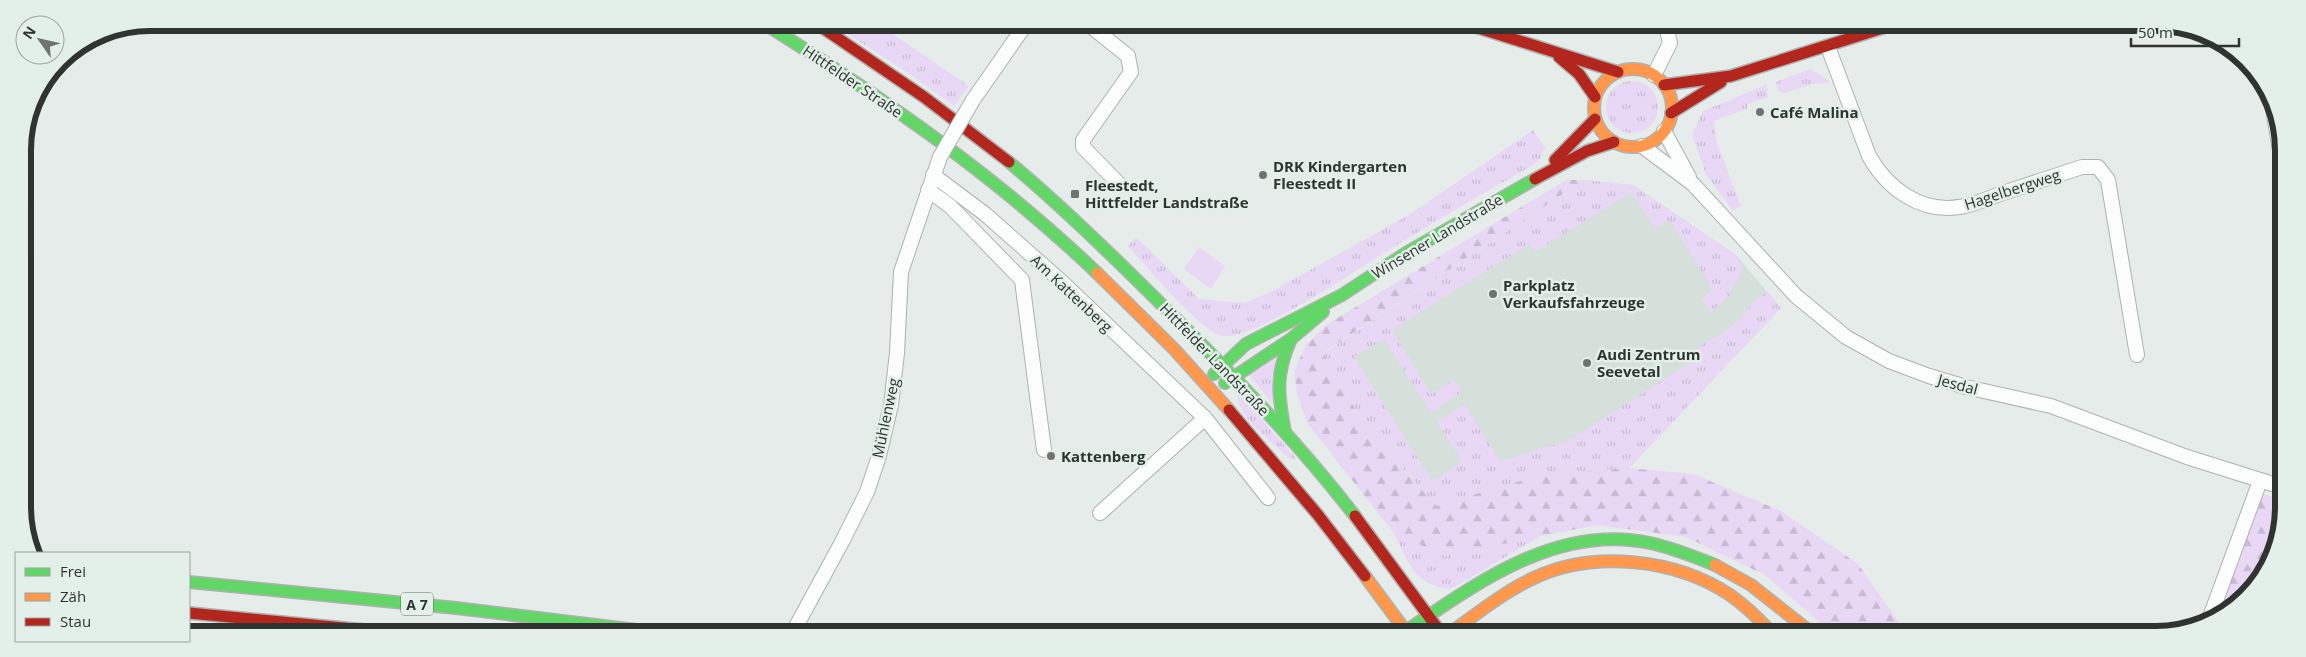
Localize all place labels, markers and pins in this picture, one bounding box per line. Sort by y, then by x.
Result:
place label: Café Malina [1770,102,1858,122]
marker: Café Malina [1754,106,1766,118]
place label: DRK Kindergarten Fleestedt II [1273,156,1407,193]
marker: DRK Kindergarten Fleestedt II [1257,169,1269,181]
place label: Fleestedt, Hittfelder Landstraße [1085,175,1249,212]
marker: Fleestedt, Hittfelder Landstraße [1069,188,1081,200]
place label: Parkplatz Verkaufsfahrzeuge [1503,275,1645,312]
marker: Parkplatz Verkaufsfahrzeuge [1487,288,1499,300]
place label: Audi Zentrum Seevetal [1597,344,1701,381]
marker: Audi Zentrum Seevetal [1581,357,1593,369]
place label: Kattenberg [1061,446,1146,466]
marker: Kattenberg [1045,450,1057,462]

